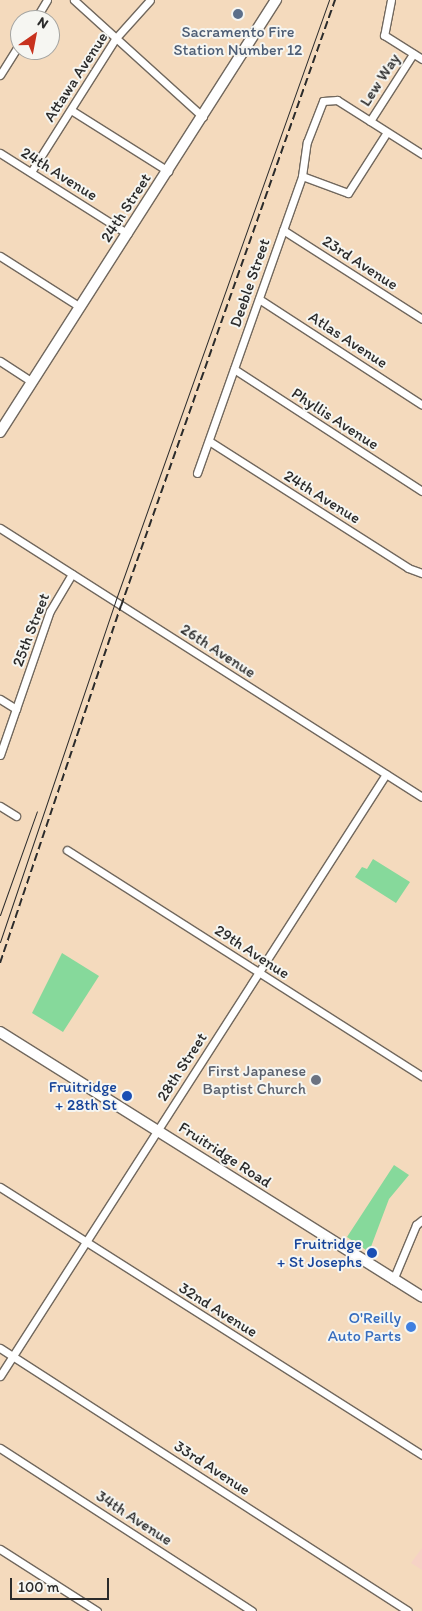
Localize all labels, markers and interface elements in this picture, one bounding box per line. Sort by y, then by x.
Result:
marker: Sacramento Fire Station Number 12 [232,8,244,20]
north arrow [10,10,60,60]
text: N [34,13,51,33]
place label: Sacramento Fire Station Number 12 [173,22,303,60]
street label: Attawa Avenue [40,29,112,125]
street label: Lew Way [356,50,404,110]
street label: 24th Avenue [18,143,100,205]
street label: 24th Street [97,170,155,246]
street label: 23rd Avenue [319,232,401,294]
street label: Deeble Street [226,236,274,330]
street label: Atlas Avenue [305,307,391,373]
street label: Phyllis Avenue [288,384,382,454]
street label: 24th Avenue [281,466,363,528]
street label: 25th Street [8,591,54,669]
street label: 26th Avenue [177,620,259,682]
street label: 29th Avenue [211,921,293,983]
street label: 28th Street [153,1029,211,1105]
place label: First Japanese Baptist Church [202,1061,306,1099]
marker: First Japanese Baptist Church [310,1074,322,1086]
place label: Fruitridge + 28th St [49,1077,117,1115]
marker: Fruitridge + 28th St [121,1090,133,1102]
street label: Fruitridge Road [175,1118,275,1192]
place label: Fruitridge + St Josephs [277,1234,362,1272]
marker: Fruitridge + St Josephs [366,1247,378,1259]
street label: 32nd Avenue [175,1278,261,1342]
place label: O'Reilly Auto Parts [328,1308,401,1346]
marker: O'Reilly Auto Parts [405,1321,417,1333]
street label: 33rd Avenue [171,1437,253,1499]
street label: 34th Avenue [93,1486,175,1550]
scale bar [12,1568,111,1600]
text: 100 m [18,1578,59,1596]

